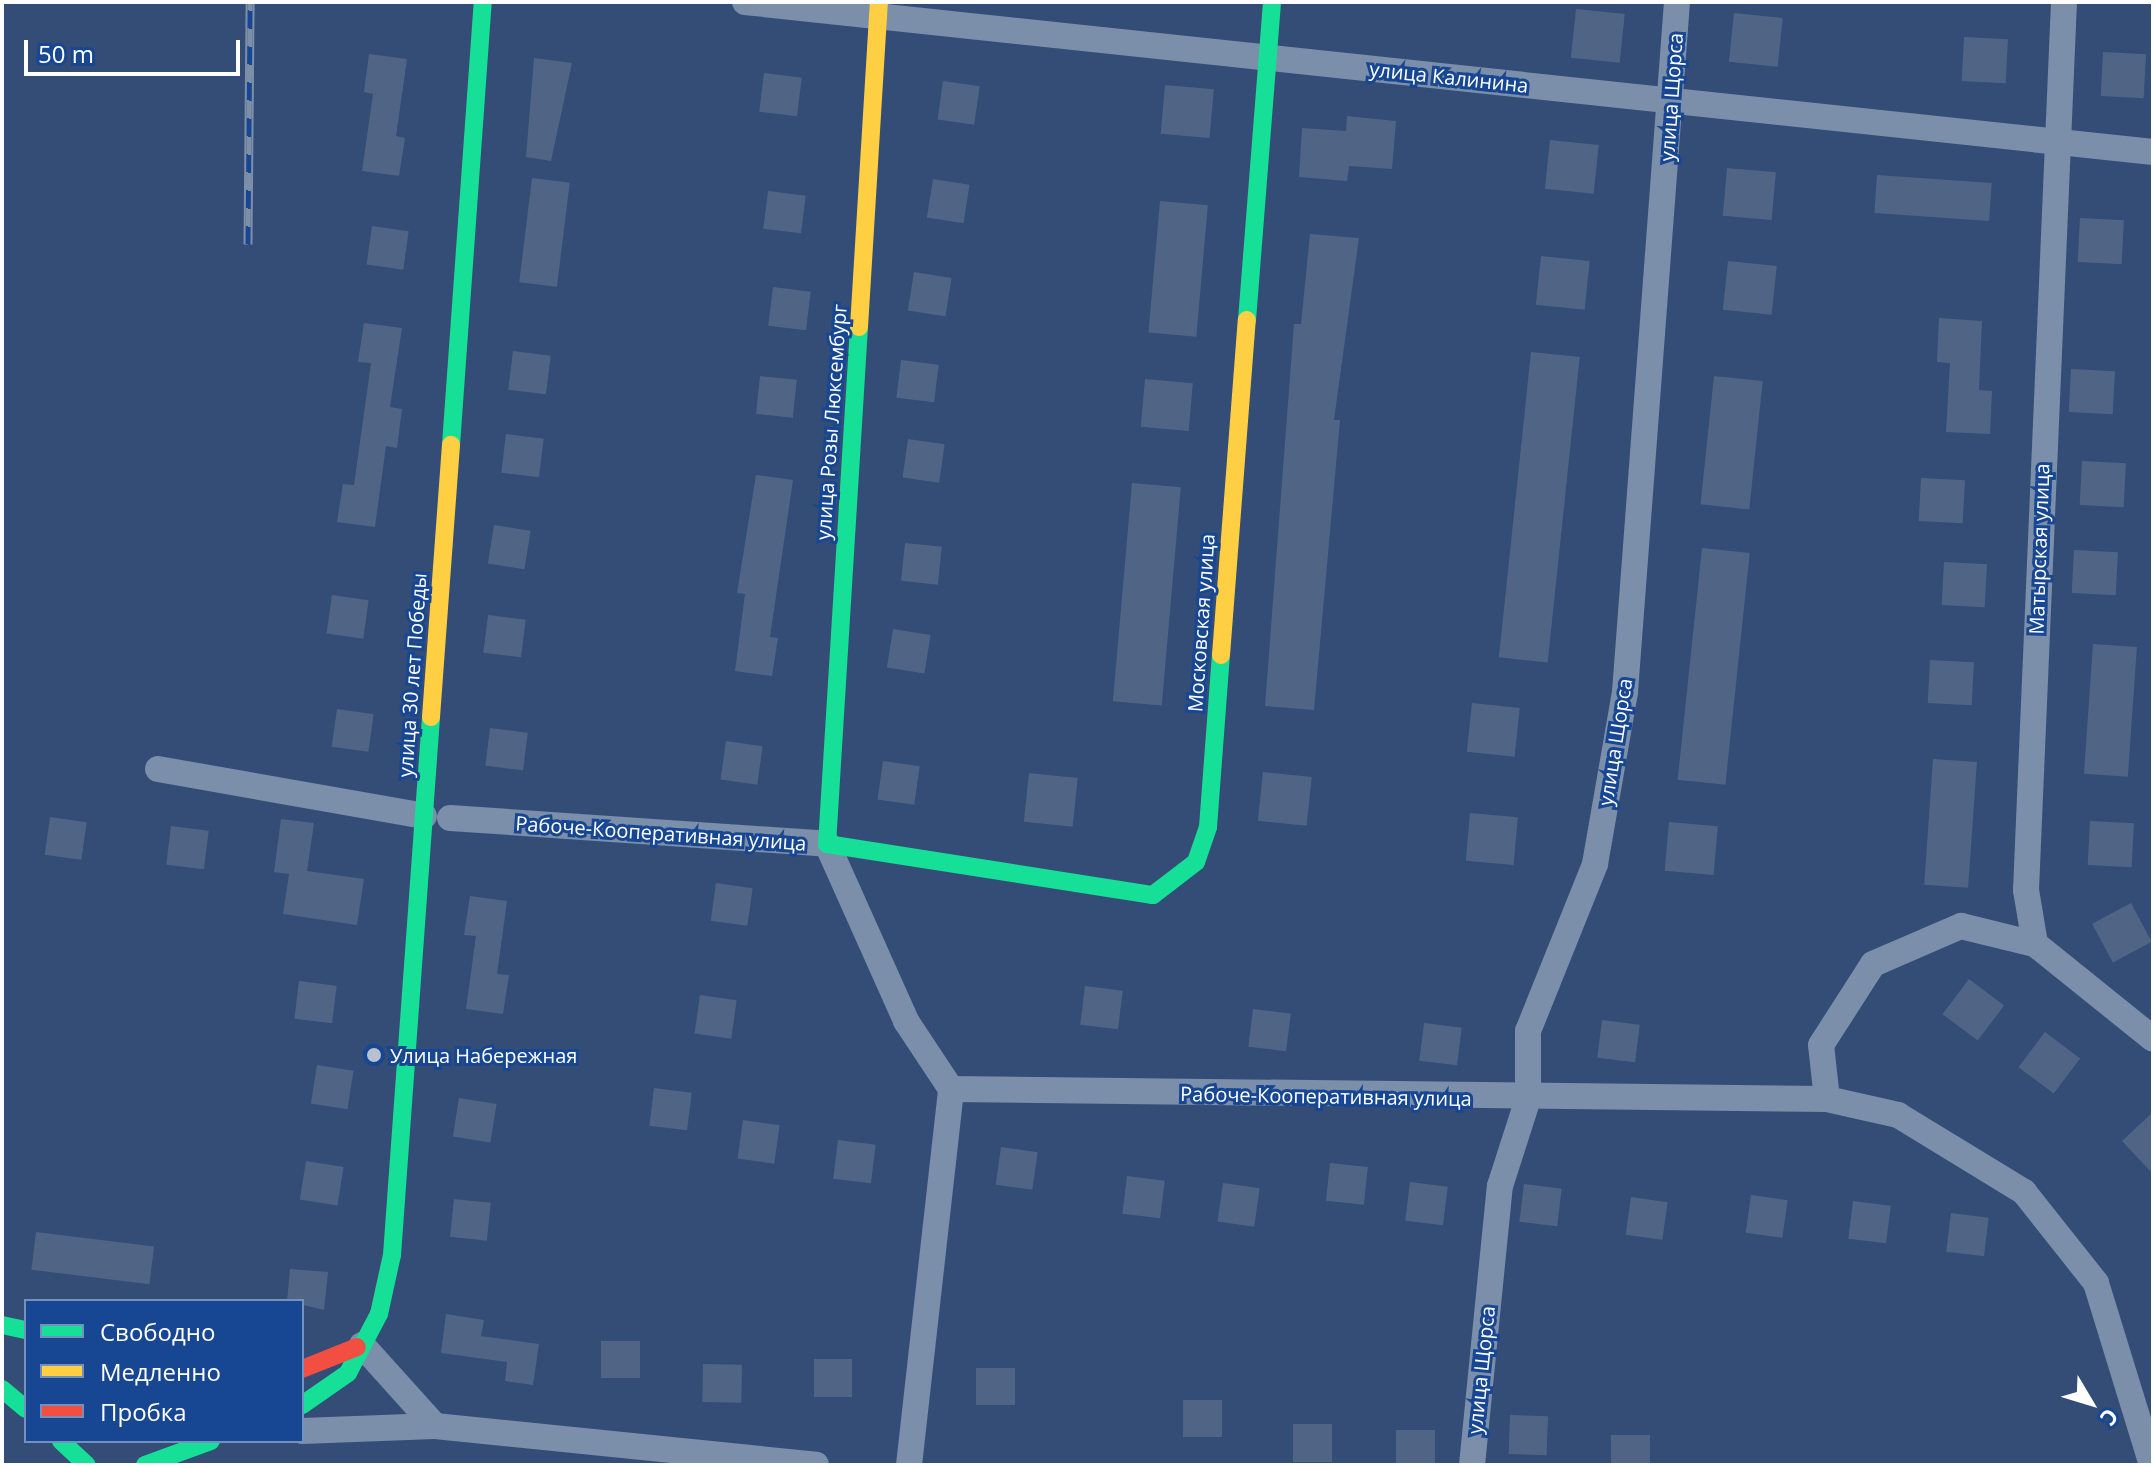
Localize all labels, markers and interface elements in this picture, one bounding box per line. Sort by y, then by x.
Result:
scale bar [28,24,244,74]
street label: улица Щорса [1655,32,1687,162]
text: 50 m [38,37,94,70]
street label: улица Калинина [1368,57,1530,97]
street label: улица Розы Люксембург [811,303,851,541]
street label: Матырская улица [2024,463,2054,635]
street label: Московская улица [1183,533,1219,713]
street label: улица 30 лет Победы [393,572,431,778]
street label: улица Щорса [1593,677,1637,807]
street label: Рабоче-Кооперативная улица [515,811,807,855]
place label: Улица Набережная [390,1043,577,1067]
marker: Улица Набережная [365,1046,383,1064]
street label: Рабоче-Кооперативная улица [1180,1081,1472,1111]
legend [24,1299,304,1443]
street label: улица Щорса [1462,1305,1500,1435]
text: Свободно [100,1315,215,1348]
text: Медленно [100,1355,221,1388]
north arrow [2051,1363,2131,1443]
text: Пробка [100,1395,187,1428]
text: С [2094,1403,2126,1433]

